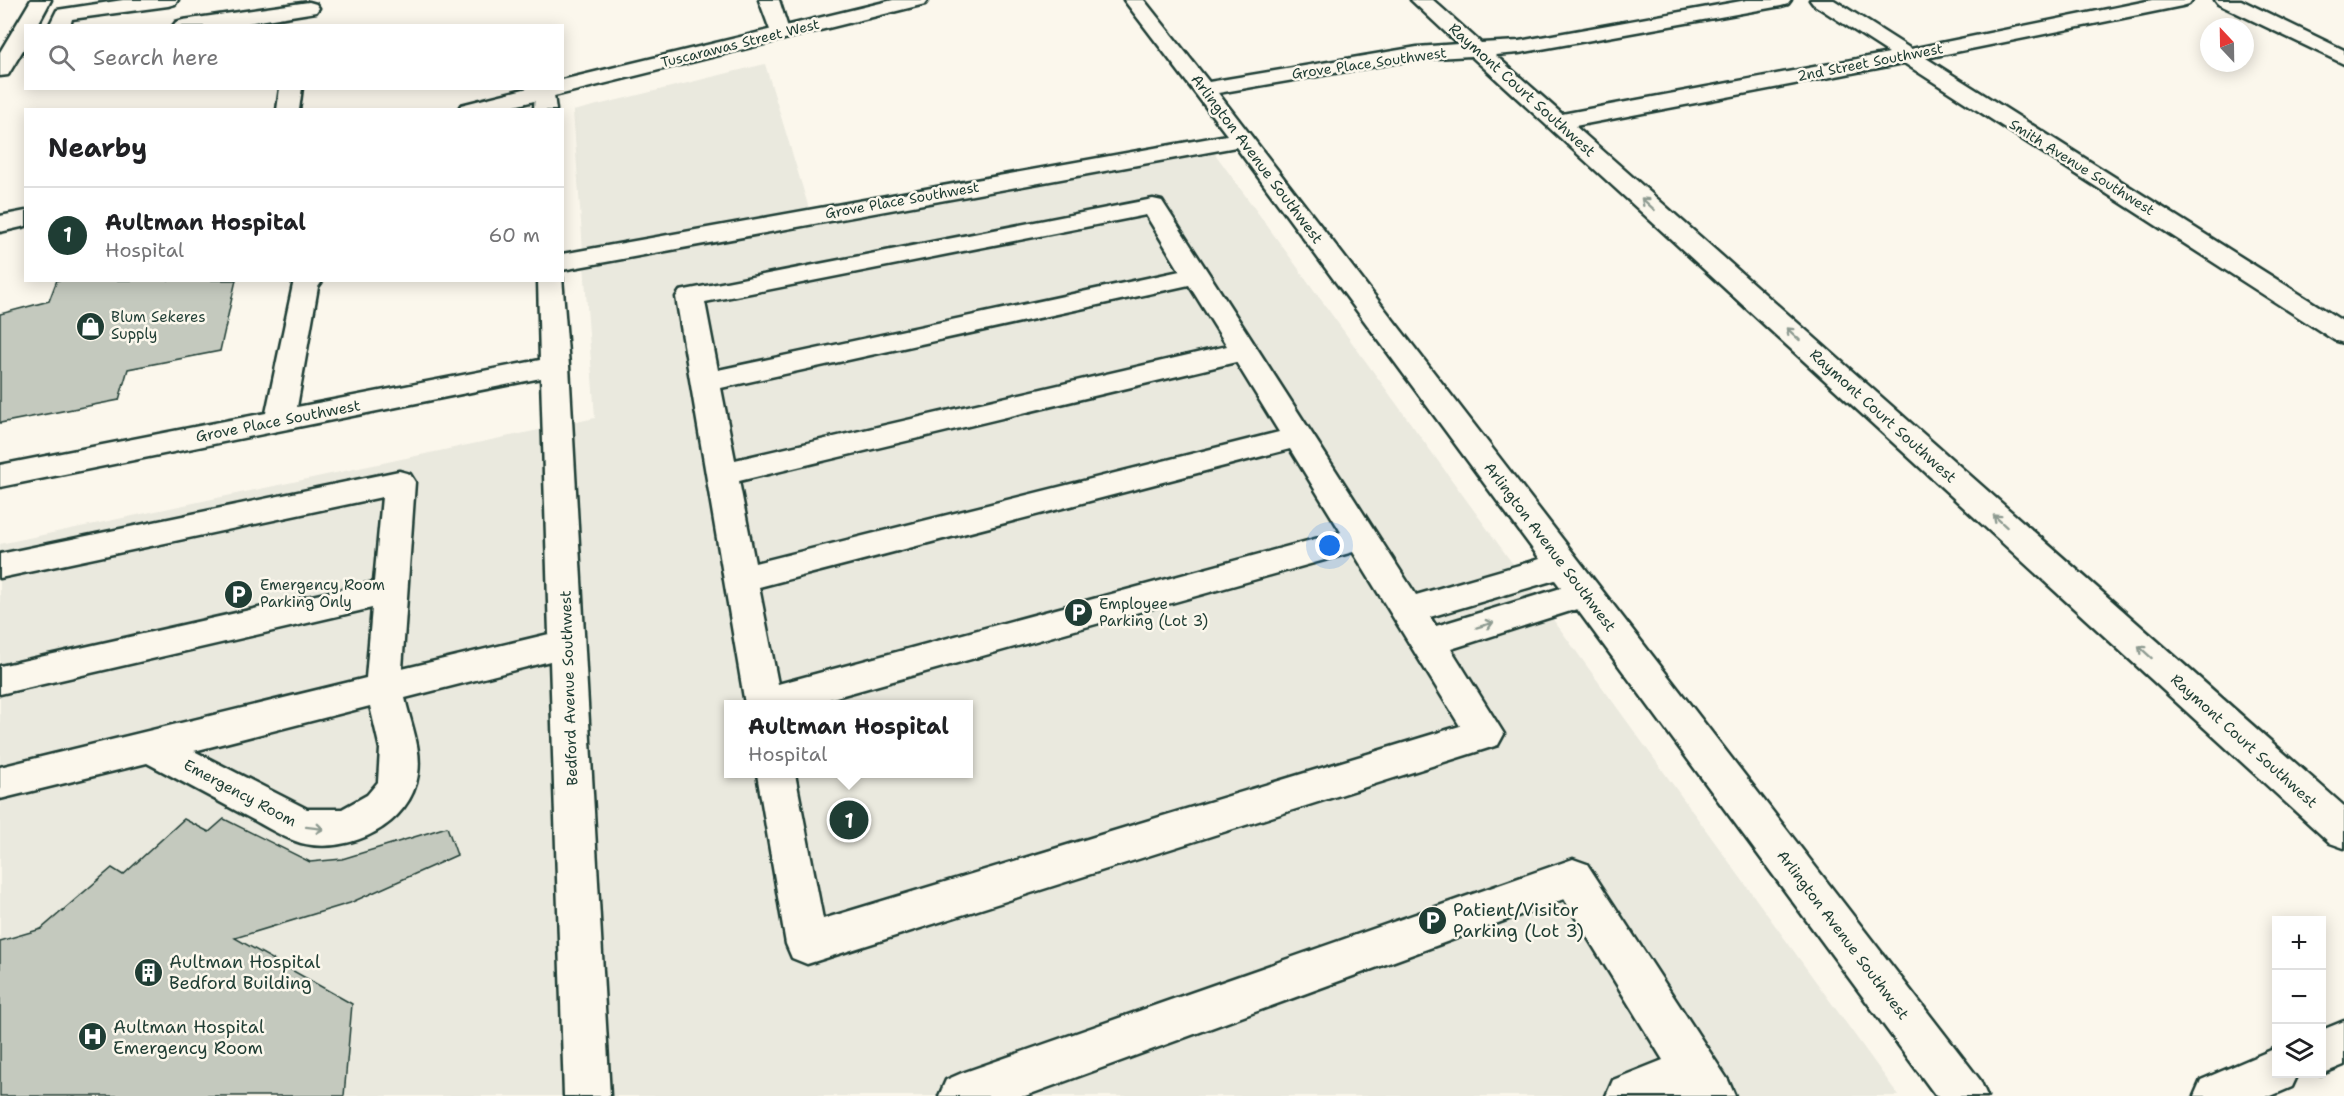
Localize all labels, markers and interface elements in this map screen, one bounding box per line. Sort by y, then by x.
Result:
street label: Tuscarawas Street West [659,15,821,71]
north arrow [2200,18,2254,72]
street label: Raymont Court Southwest [1444,19,1600,161]
search box [24,24,564,90]
street label: 2nd Street Southwest [1795,39,1945,85]
icon: search [45,41,78,74]
text: Search here [93,43,219,72]
street label: Grove Place Southwest [1290,43,1448,83]
street label: Arlington Avenue Southwest [1187,70,1327,248]
street label: Smith Avenue Southwest [2006,115,2158,219]
text: Nearby [48,130,147,165]
street label: Grove Place Southwest [824,178,980,222]
one-way arrow [1641,197,1656,211]
text: Aultman Hospital [105,208,306,237]
text: 1 [63,222,72,248]
text: 60 m [488,222,540,248]
text: Hospital [105,237,184,263]
place label: Blum Sekeres Supply [111,307,206,344]
shop icon: Blum Sekeres Supply [74,310,106,342]
one-way arrow [1785,327,1800,341]
street label: Raymont Court Southwest [1805,345,1961,487]
street label: Grove Place Southwest [194,395,362,447]
street label: Arlington Avenue Southwest [1480,458,1620,636]
one-way arrow [1993,514,2008,528]
your location [1315,531,1344,560]
place label: Emergency Room Parking Only [260,575,385,612]
parking icon: Emergency Room Parking Only [223,578,255,610]
street label: Bedford Avenue Southwest [556,590,582,786]
place label: Employee Parking (Lot 3) [1099,594,1208,631]
parking icon: Employee Parking (Lot 3) [1062,597,1094,629]
one-way arrow [1475,619,1494,630]
one-way arrow [2137,645,2152,659]
street label: Raymont Court Southwest [2166,670,2322,812]
popup [724,700,973,778]
text: Aultman Hospital [748,712,949,741]
text: Hospital [748,741,827,767]
street label: Emergency Room [180,755,300,831]
pin: 1 [830,798,868,842]
one-way arrow [304,823,324,834]
street label: Arlington Avenue Southwest [1773,846,1913,1024]
place label: Patient/Visitor Parking (Lot 3) [1453,898,1584,943]
parking icon: Patient/Visitor Parking (Lot 3) [1416,904,1448,936]
map controls [2272,916,2326,1078]
button: + [2272,916,2326,970]
place label: Aultman Hospital Bedford Building [169,950,321,995]
building icon: Aultman Hospital Bedford Building [132,956,164,988]
button: − [2272,970,2326,1024]
place label: Aultman Hospital Emergency Room [113,1015,265,1060]
hospital icon: Aultman Hospital Emergency Room [76,1021,108,1053]
button: layers [2272,1024,2326,1078]

